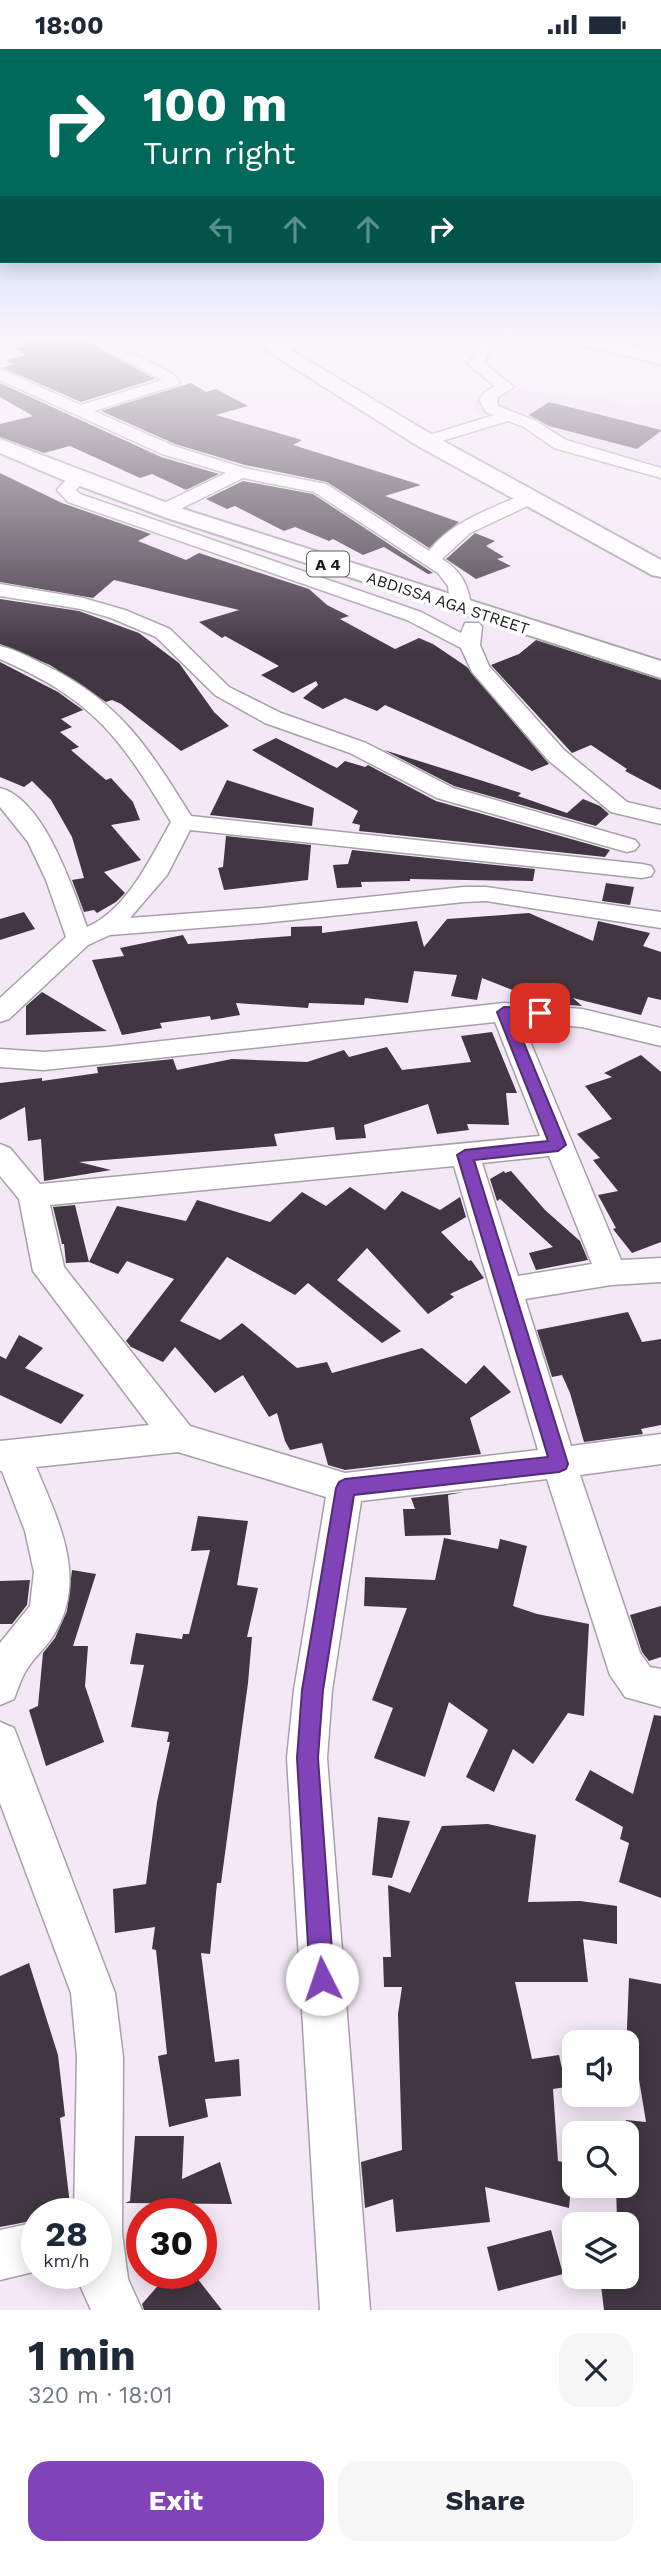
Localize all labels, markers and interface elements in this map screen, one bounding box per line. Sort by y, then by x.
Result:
text: 18:00 [35,10,104,40]
text: 100 m [143,75,287,133]
icon: right [28,77,119,168]
text: Turn right [143,134,295,172]
icon: left [203,210,241,248]
icon: ahead [276,210,314,248]
icon: ahead [349,210,387,248]
icon: right [422,210,460,248]
road number: A 4 [307,551,349,577]
street label: ABDISSA AGA STREET [364,568,532,638]
pin [510,983,570,1043]
icon: arrive [521,994,559,1032]
position arrow [285,1942,359,2016]
map controls [562,2030,639,2289]
button: sound [562,2030,639,2107]
button: search [562,2121,639,2198]
speed limit sign: 30 [126,2198,217,2289]
button: layers [562,2212,639,2289]
text: 28 [45,2213,88,2255]
text: km/h [43,2250,90,2271]
text: 1 min [28,2331,136,2380]
button: close [559,2333,633,2407]
text: 320 m · 18:01 [28,2382,173,2409]
button: Exit [28,2461,324,2541]
button: Share [338,2461,633,2541]

